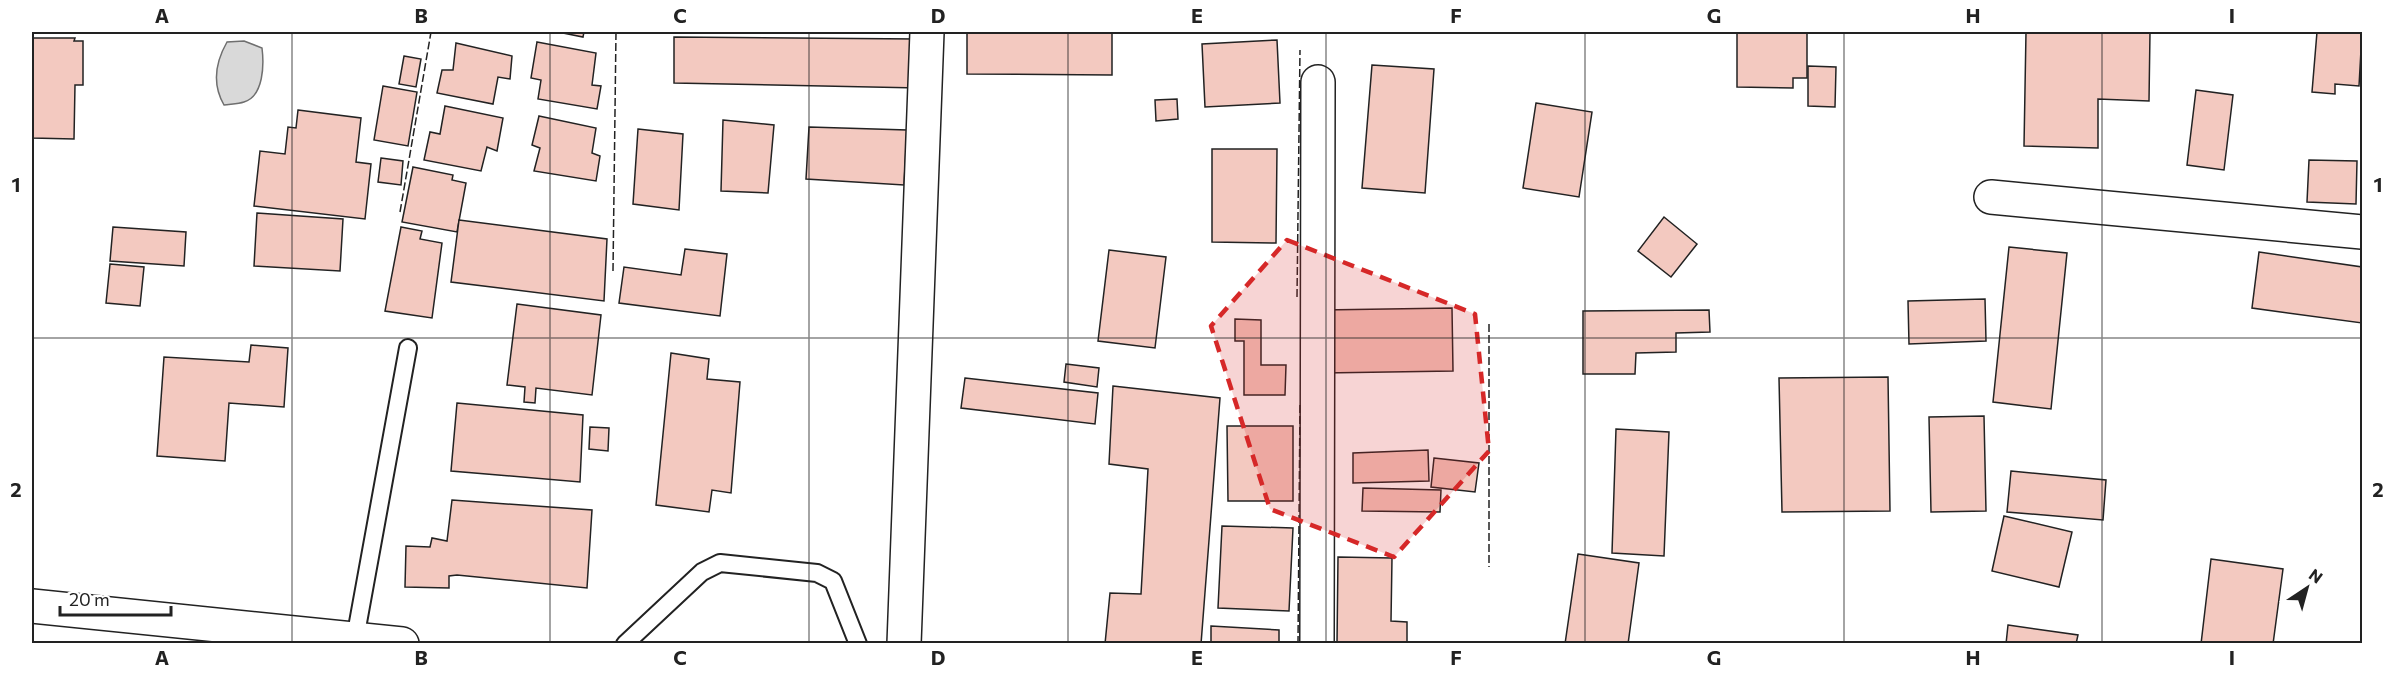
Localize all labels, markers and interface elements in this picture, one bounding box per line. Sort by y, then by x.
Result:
text: A [155,3,169,27]
text: B [414,3,428,27]
text: C [673,3,687,27]
text: D [931,3,945,27]
text: E [1191,3,1203,27]
text: F [1450,3,1462,27]
text: G [1707,3,1721,27]
text: H [1966,3,1981,27]
text: I [2229,3,2235,27]
text: 1 [11,172,21,196]
text: 1 [2373,172,2383,196]
text: 2 [10,477,22,501]
text: 2 [2372,477,2384,501]
north arrow [2277,558,2337,618]
text: N [2306,564,2327,587]
scale bar [60,579,171,617]
text: 20 m [69,588,110,610]
text: A [155,645,169,669]
text: B [414,645,428,669]
text: C [673,645,687,669]
text: D [931,645,945,669]
text: E [1191,645,1203,669]
text: F [1450,645,1462,669]
text: G [1707,645,1721,669]
text: H [1966,645,1981,669]
text: I [2229,645,2235,669]

